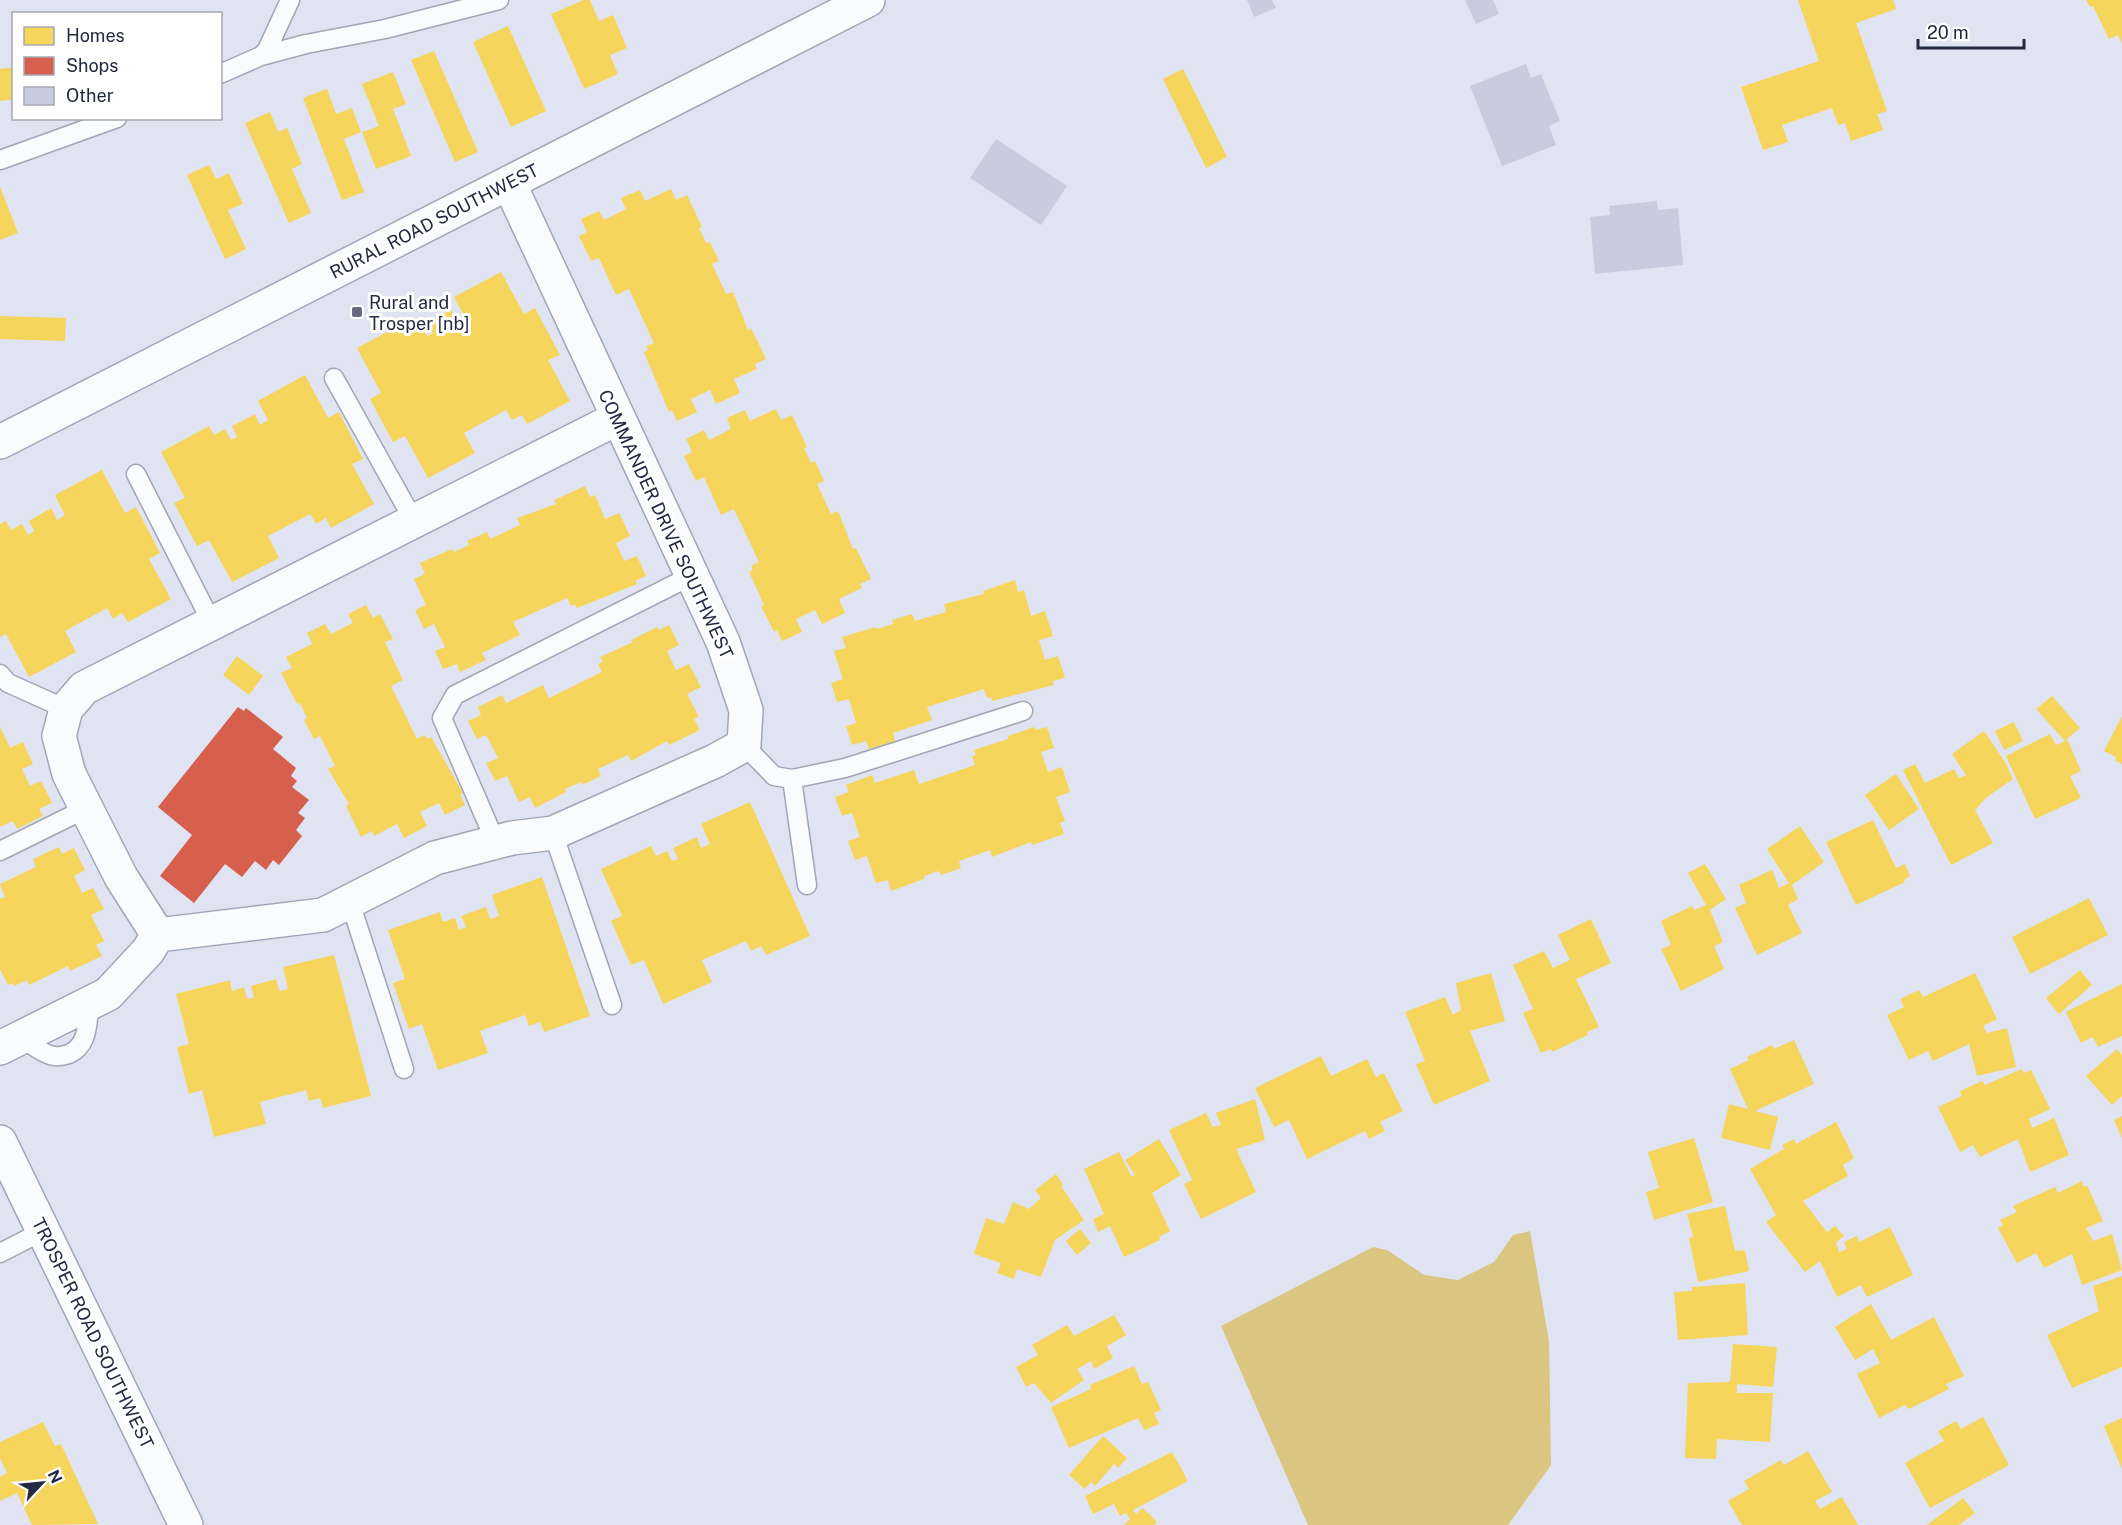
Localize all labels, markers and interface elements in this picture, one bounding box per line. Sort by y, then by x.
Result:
legend [12,12,222,120]
scale bar [1918,12,2024,50]
text: 20 m [1927,22,1969,43]
text: Homes [66,25,125,46]
text: Shops [66,55,118,76]
text: Other [66,85,114,106]
street label: RURAL ROAD SOUTHWEST [326,159,542,283]
place label: Rural and Trosper [nb] [369,292,469,334]
marker: Rural and Trosper [nb] [350,305,364,319]
street label: COMMANDER DRIVE SOUTHWEST [594,386,738,662]
street label: TROSPER ROAD SOUTHWEST [28,1214,158,1452]
north arrow [12,1453,72,1513]
text: N [44,1467,66,1486]

